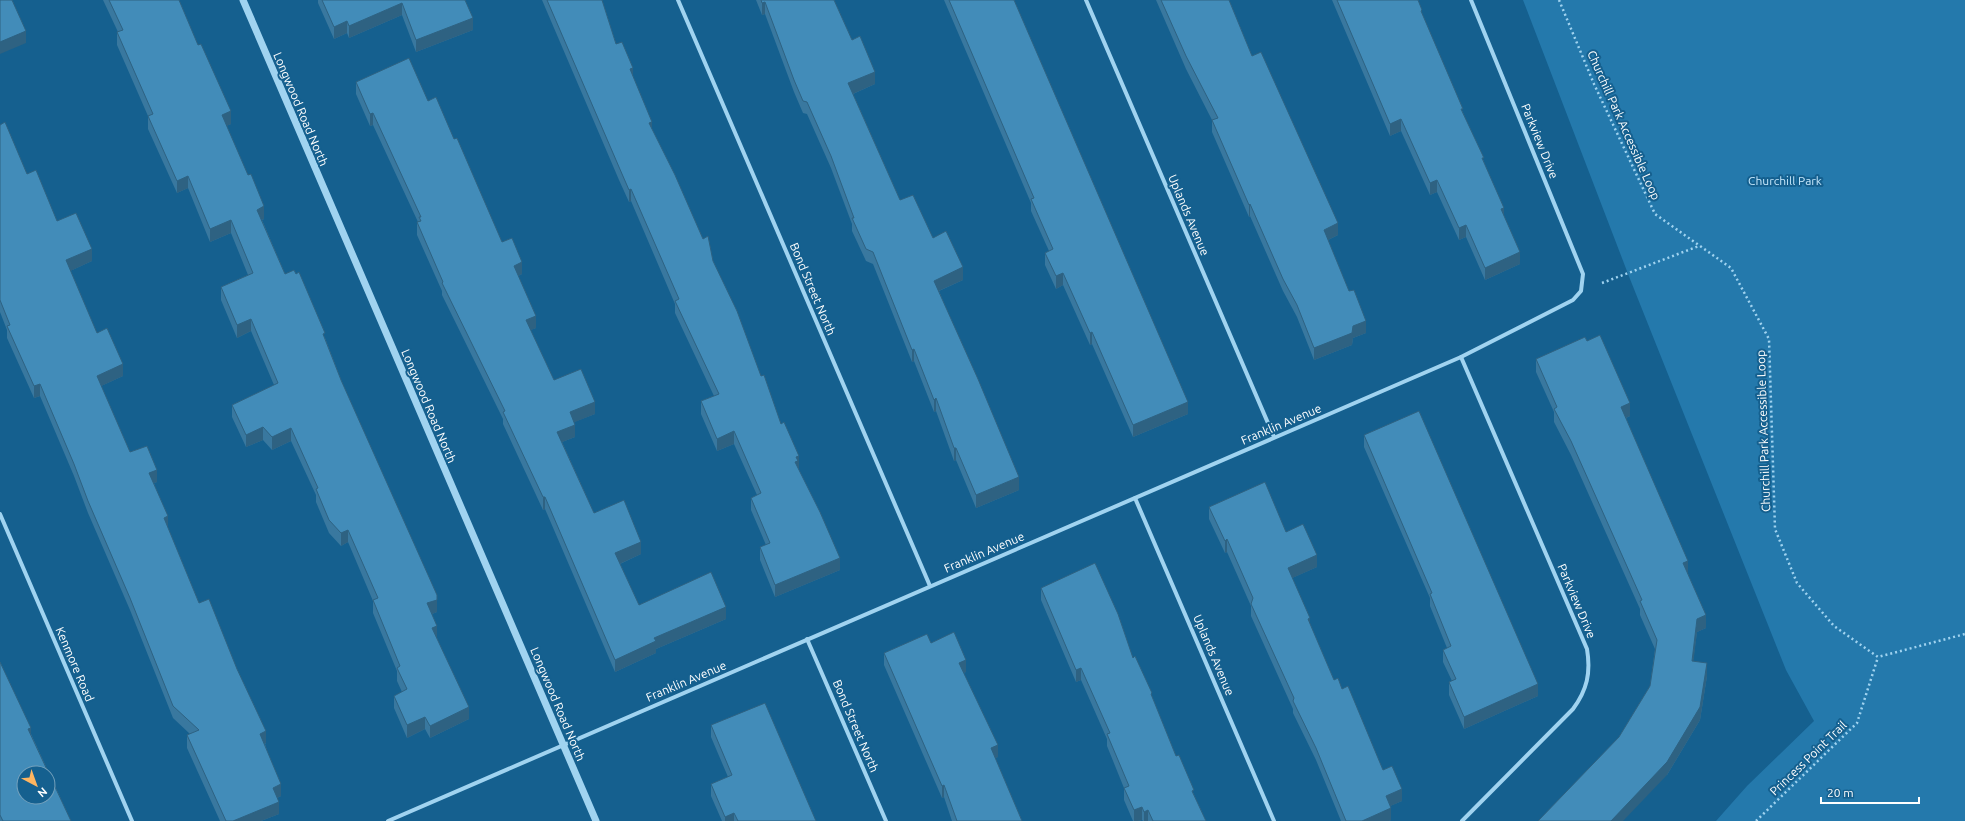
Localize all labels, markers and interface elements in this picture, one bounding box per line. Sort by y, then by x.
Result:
street label: Churchill Park Accessible Loop [1585,48,1663,202]
street label: Longwood Road North [271,50,331,168]
street label: Parkview Drive [1519,102,1561,180]
street label: Uplands Avenue [1166,173,1212,257]
park label: Churchill Park [1748,174,1822,187]
street label: Bond Street North [788,241,838,337]
street label: Longwood Road North [399,347,459,465]
street label: Churchill Park Accessible Loop [1754,350,1772,512]
street label: Franklin Avenue [1239,401,1323,447]
street label: Franklin Avenue [942,529,1026,575]
street label: Parkview Drive [1555,562,1599,640]
street label: Uplands Avenue [1191,613,1237,697]
street label: Kenmore Road [53,625,97,703]
street label: Longwood Road North [528,645,588,763]
street label: Franklin Avenue [644,658,728,704]
street label: Bond Street North [831,678,881,774]
street label: Princess Point Trail [1767,718,1849,798]
north arrow [16,765,56,805]
scale bar [1821,779,1919,805]
text: N [36,785,50,800]
text: 20 m [1827,786,1854,799]

